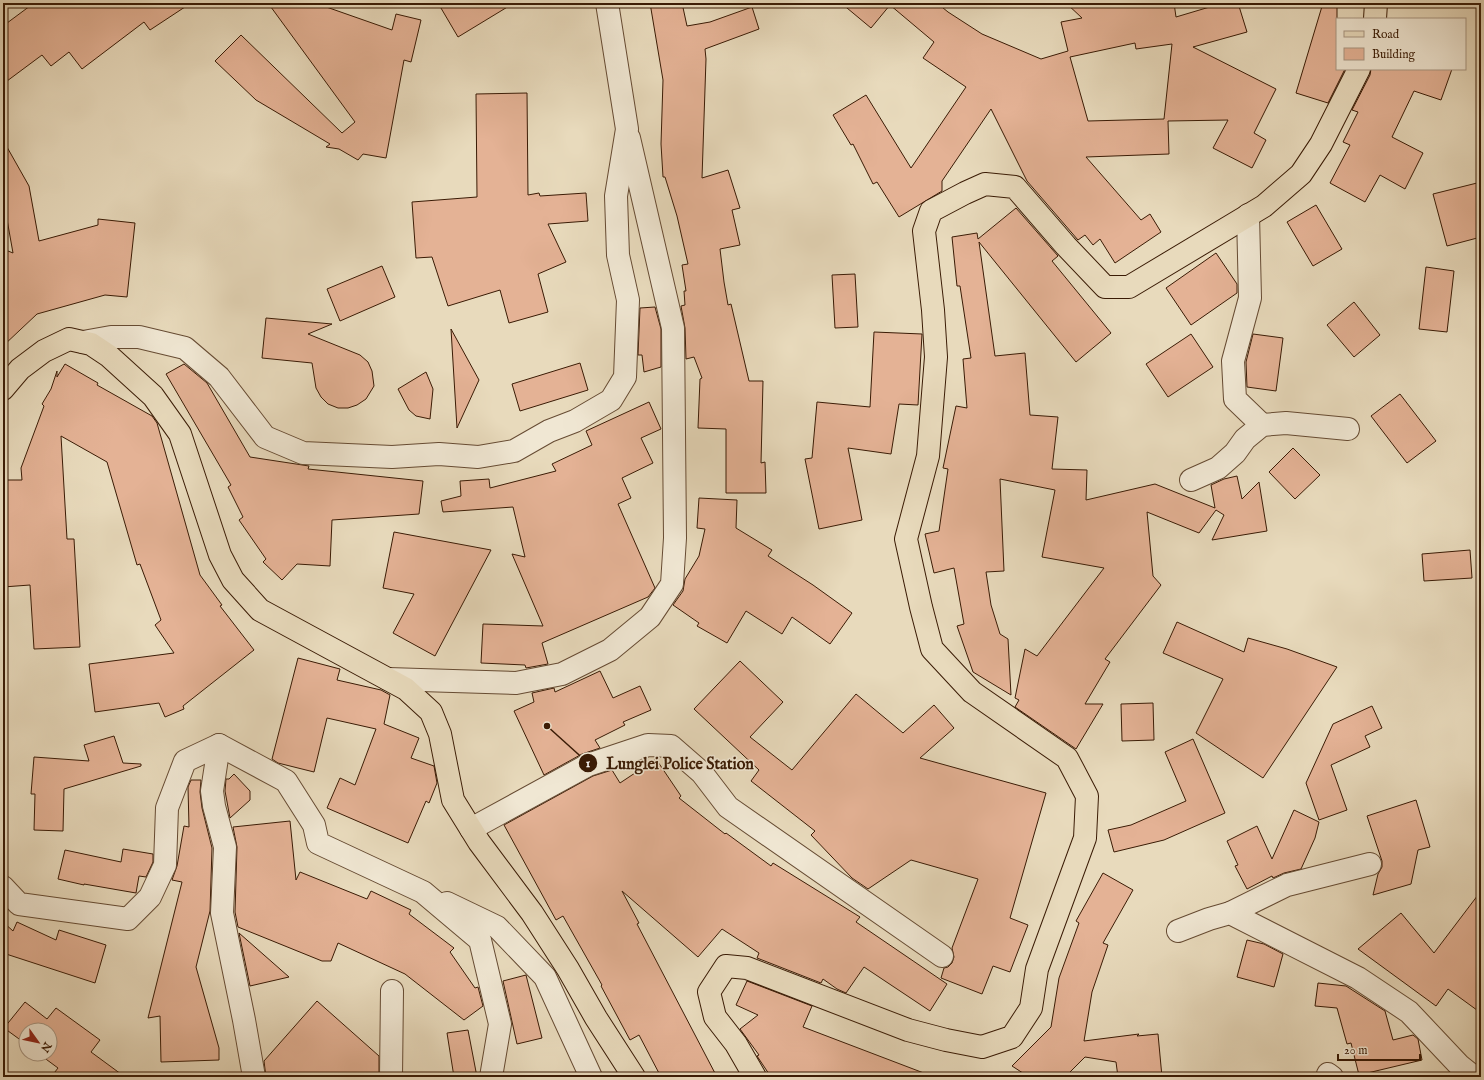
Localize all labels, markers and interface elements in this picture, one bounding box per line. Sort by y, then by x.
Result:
legend [1336,18,1466,70]
text: Road [1372,27,1400,42]
text: Building [1372,47,1416,62]
callout: Lunglei Police Station [578,749,761,777]
text: Lunglei Police Station [606,755,754,775]
text: 1 [586,756,591,771]
north arrow [18,1022,58,1062]
scale bar [1338,1036,1420,1062]
text: N [37,1038,55,1055]
text: 20 m [1344,1043,1367,1058]

